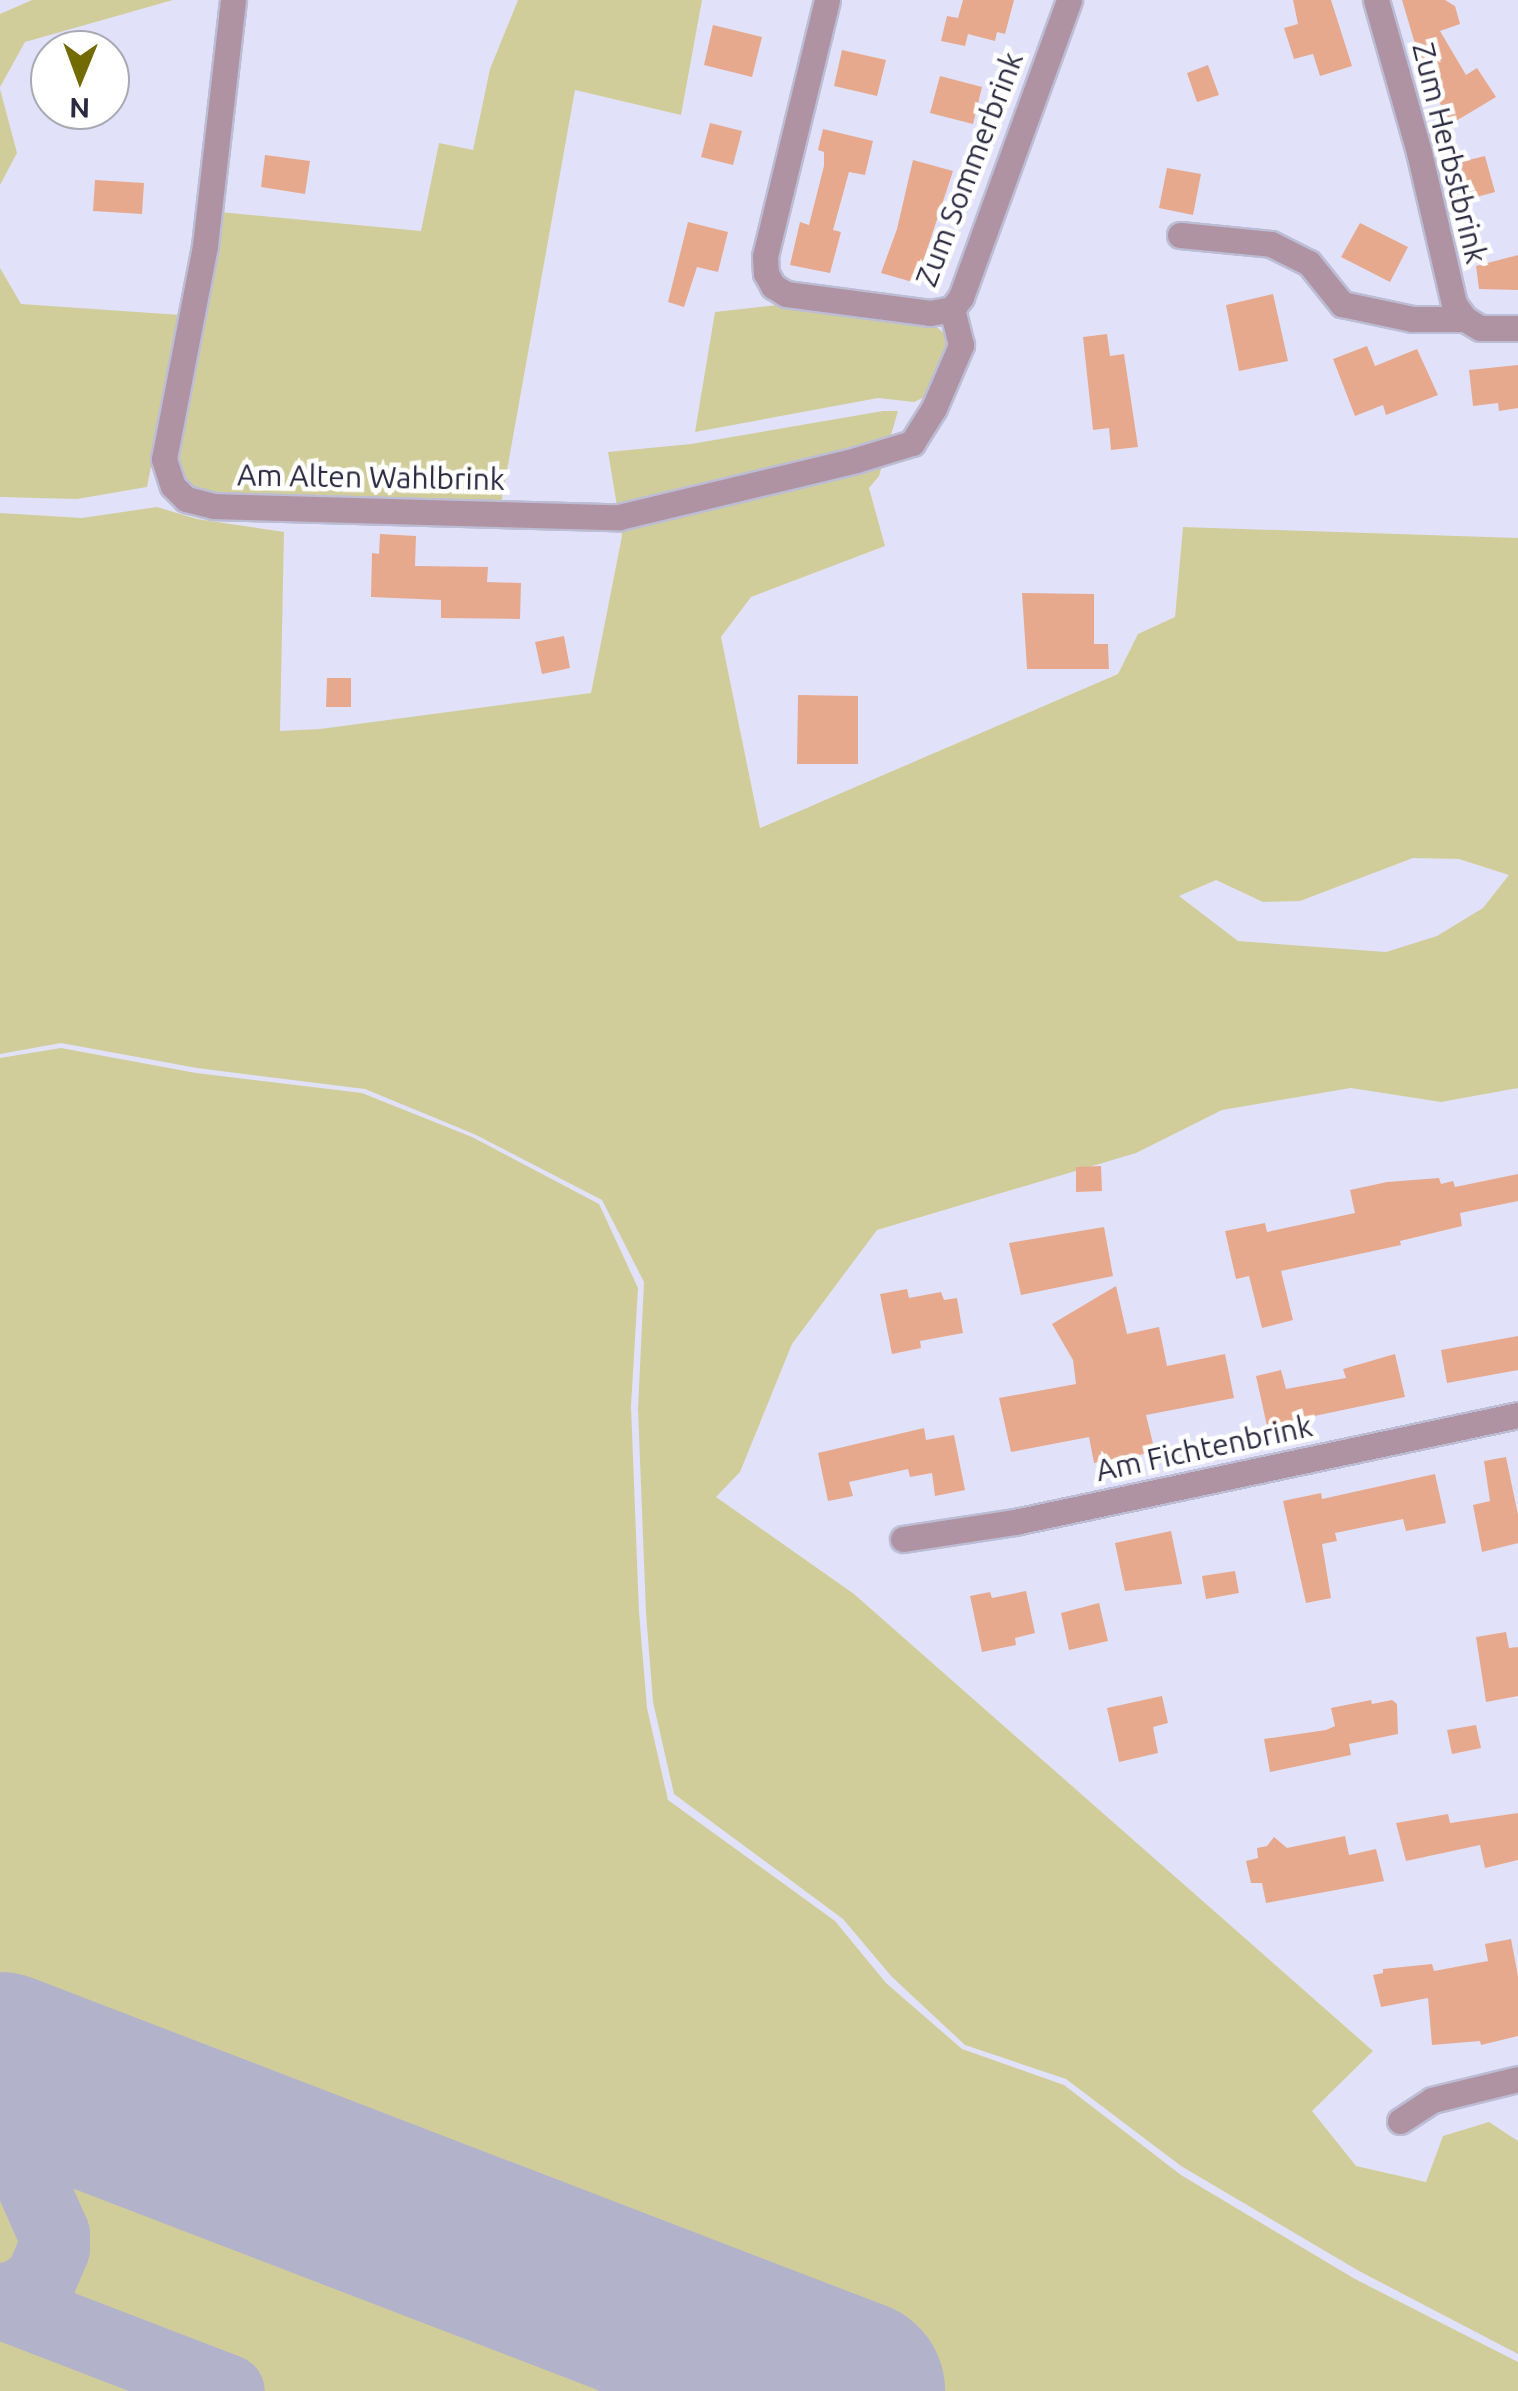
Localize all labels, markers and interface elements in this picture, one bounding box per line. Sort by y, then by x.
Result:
north arrow [30,30,130,130]
street label: Zum Herbstbrink [1405,39,1495,267]
street label: Zum Sommerbrink [908,47,1030,291]
text: N [69,93,90,124]
street label: Am Alten Wahlbrink [237,457,505,497]
street label: Am Fichtenbrink [1093,1407,1315,1489]

